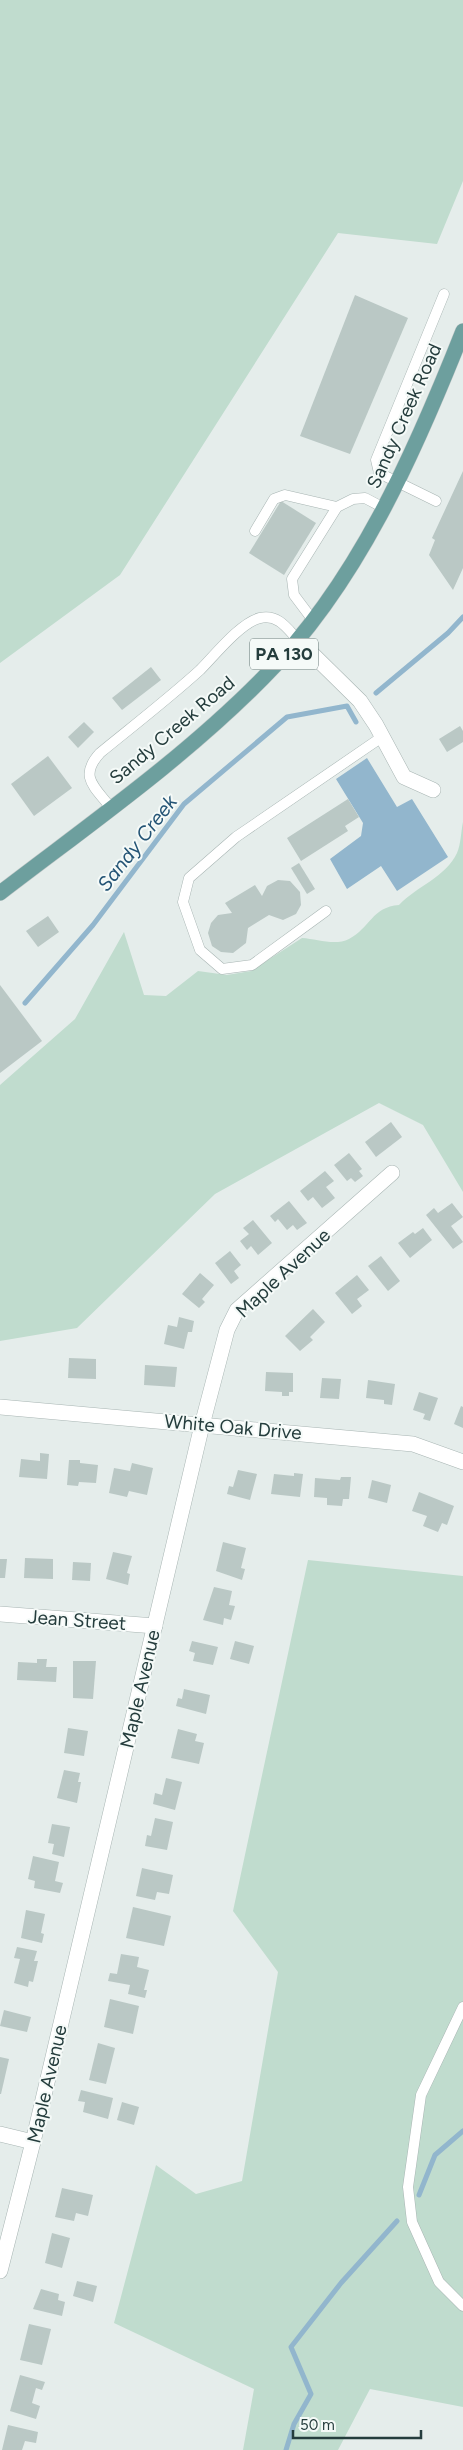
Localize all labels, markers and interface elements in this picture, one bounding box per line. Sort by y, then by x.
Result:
street label: Sandy Creek Road [362,340,446,492]
road number: PA 130 [250,639,318,670]
street label: Sandy Creek Road [105,671,239,789]
water label: Sandy Creek [92,789,183,896]
street label: Maple Avenue [231,1223,335,1323]
street label: White Oak Drive [163,1410,303,1444]
street label: Jean Street [27,1605,127,1635]
street label: Maple Avenue [115,1628,165,1750]
street label: Maple Avenue [22,2023,72,2145]
scale bar [293,2408,420,2440]
text: 50 m [300,2416,335,2434]

